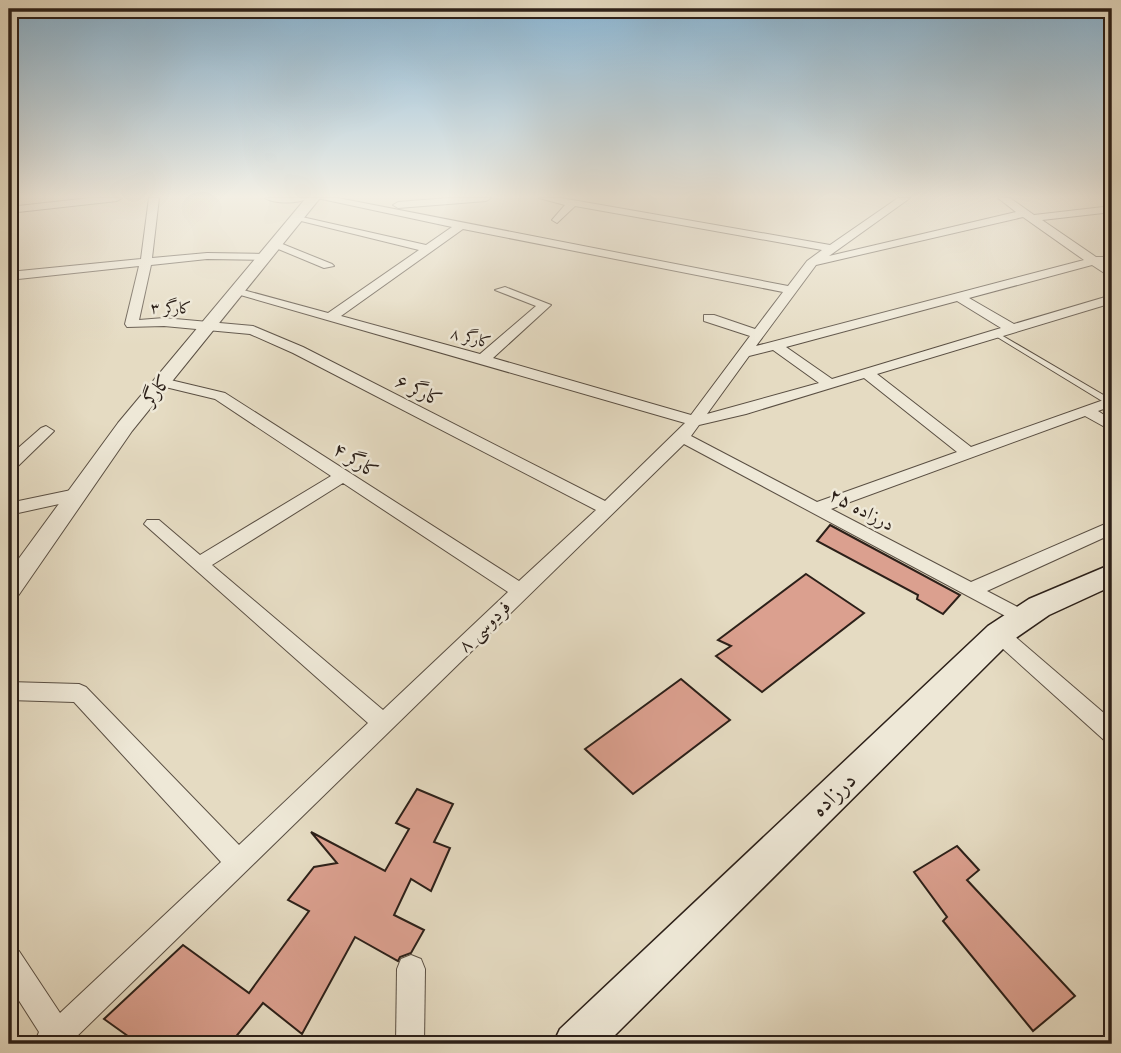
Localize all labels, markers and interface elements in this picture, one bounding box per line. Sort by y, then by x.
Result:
street label: کارگر ۳ [150,297,192,318]
street label: کارگر ۸ [448,322,493,353]
street label: کارگر ۶ [392,368,446,411]
street label: کارگر [135,369,175,412]
street label: کارگر ۴ [329,436,383,483]
street label: درزاده ۲۵ [825,482,899,536]
street label: فردوسی ۸ [453,595,517,658]
street label: درزاده [804,766,862,822]

